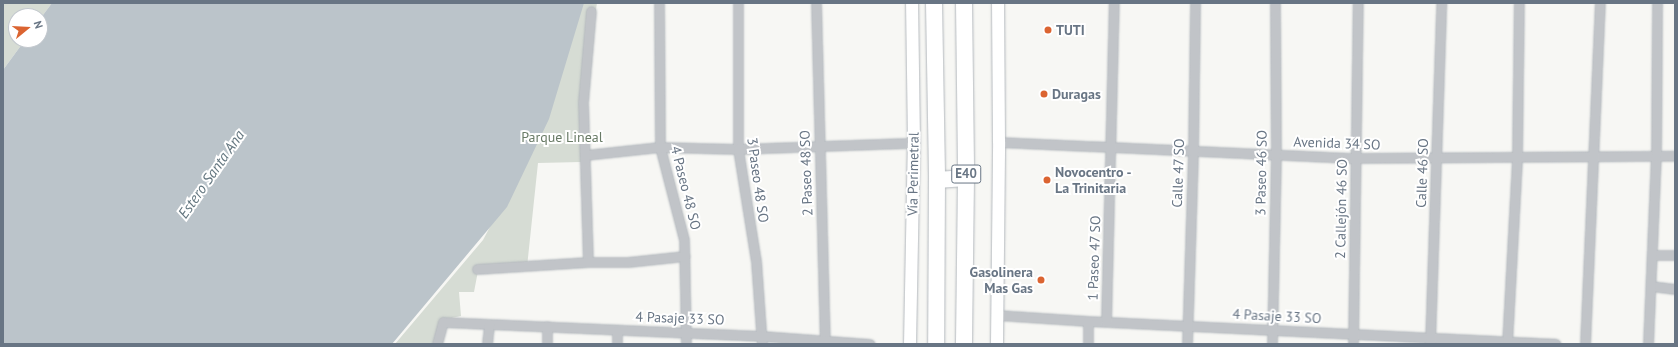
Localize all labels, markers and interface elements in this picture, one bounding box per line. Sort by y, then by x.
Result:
north arrow [8,8,48,48]
text: N [31,19,46,30]
place label: TUTI [1056,22,1085,38]
marker: TUTI [1043,25,1053,35]
place label: Duragas [1052,86,1101,102]
marker: Duragas [1039,89,1049,99]
water label: Estero Santa Ana [174,126,248,222]
park label: Parque Lineal [521,129,603,145]
street label: 2 Paseo 48 SO [796,130,816,216]
street label: 3 Paseo 46 SO [1252,130,1270,216]
street label: Vía Perimetral [904,132,922,216]
street label: Avenida 34 SO [1293,133,1381,153]
street label: 3 Paseo 48 SO [744,136,772,224]
street label: Calle 47 SO [1168,138,1188,208]
street label: Calle 46 SO [1412,138,1432,208]
street label: 4 Paseo 48 SO [667,144,705,232]
street label: 2 Callejón 46 SO [1332,159,1350,259]
road number: E40 [951,163,981,185]
place label: Novocentro - La Trinitaria [1055,164,1132,196]
marker: Novocentro - La Trinitaria [1042,175,1052,185]
street label: 1 Paseo 47 SO [1084,215,1104,301]
place label: Gasolinera Mas Gas [970,264,1033,296]
marker: Gasolinera Mas Gas [1036,275,1046,285]
street label: 4 Pasaje 33 SO [1232,305,1322,327]
street label: 4 Pasaje 33 SO [635,308,725,328]

